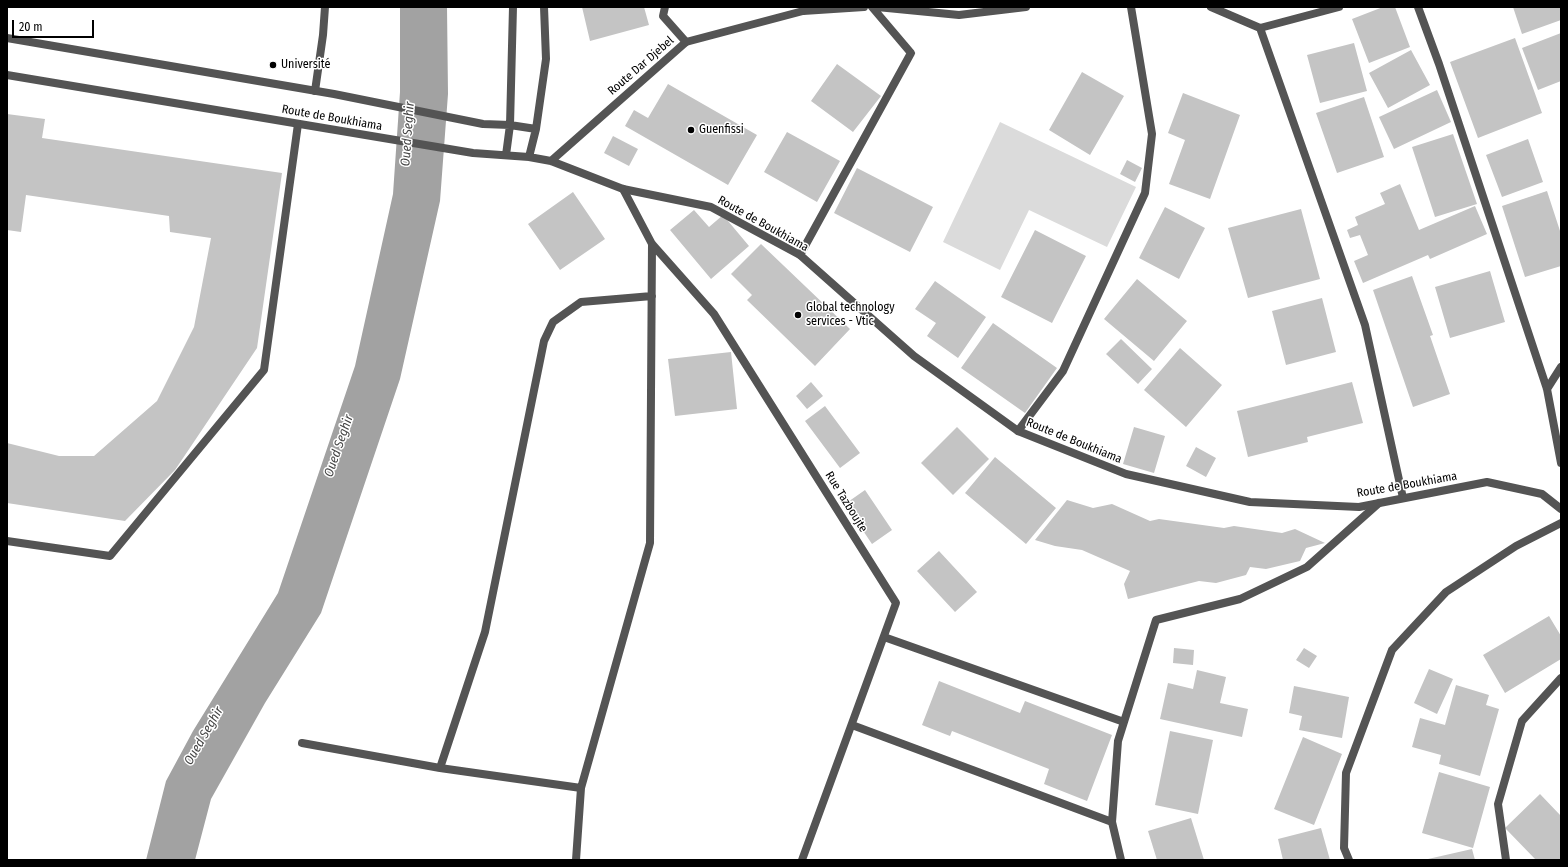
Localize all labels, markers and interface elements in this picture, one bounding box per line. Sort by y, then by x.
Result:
scale bar [14,12,96,38]
text: 20 m [19,20,43,34]
street label: Route Dar Djebel [605,33,677,99]
place label: Université [281,58,330,72]
marker: Université [268,60,278,70]
water label: Oued Seghir [398,101,418,167]
street label: Route de Boukhiama [281,102,383,134]
place label: Guenfissi [699,123,744,137]
marker: Guenfissi [686,125,696,135]
street label: Route de Boukhiama [715,193,811,255]
place label: Global technology services - Vtic [806,301,894,329]
marker: Global technology services - Vtic [793,310,803,320]
water label: Oued Seghir [321,413,357,479]
street label: Route de Boukhiama [1024,415,1124,467]
street label: Rue Tazboujte [822,469,870,535]
street label: Route de Boukhiama [1356,469,1458,501]
water label: Oued Seghir [181,704,227,768]

